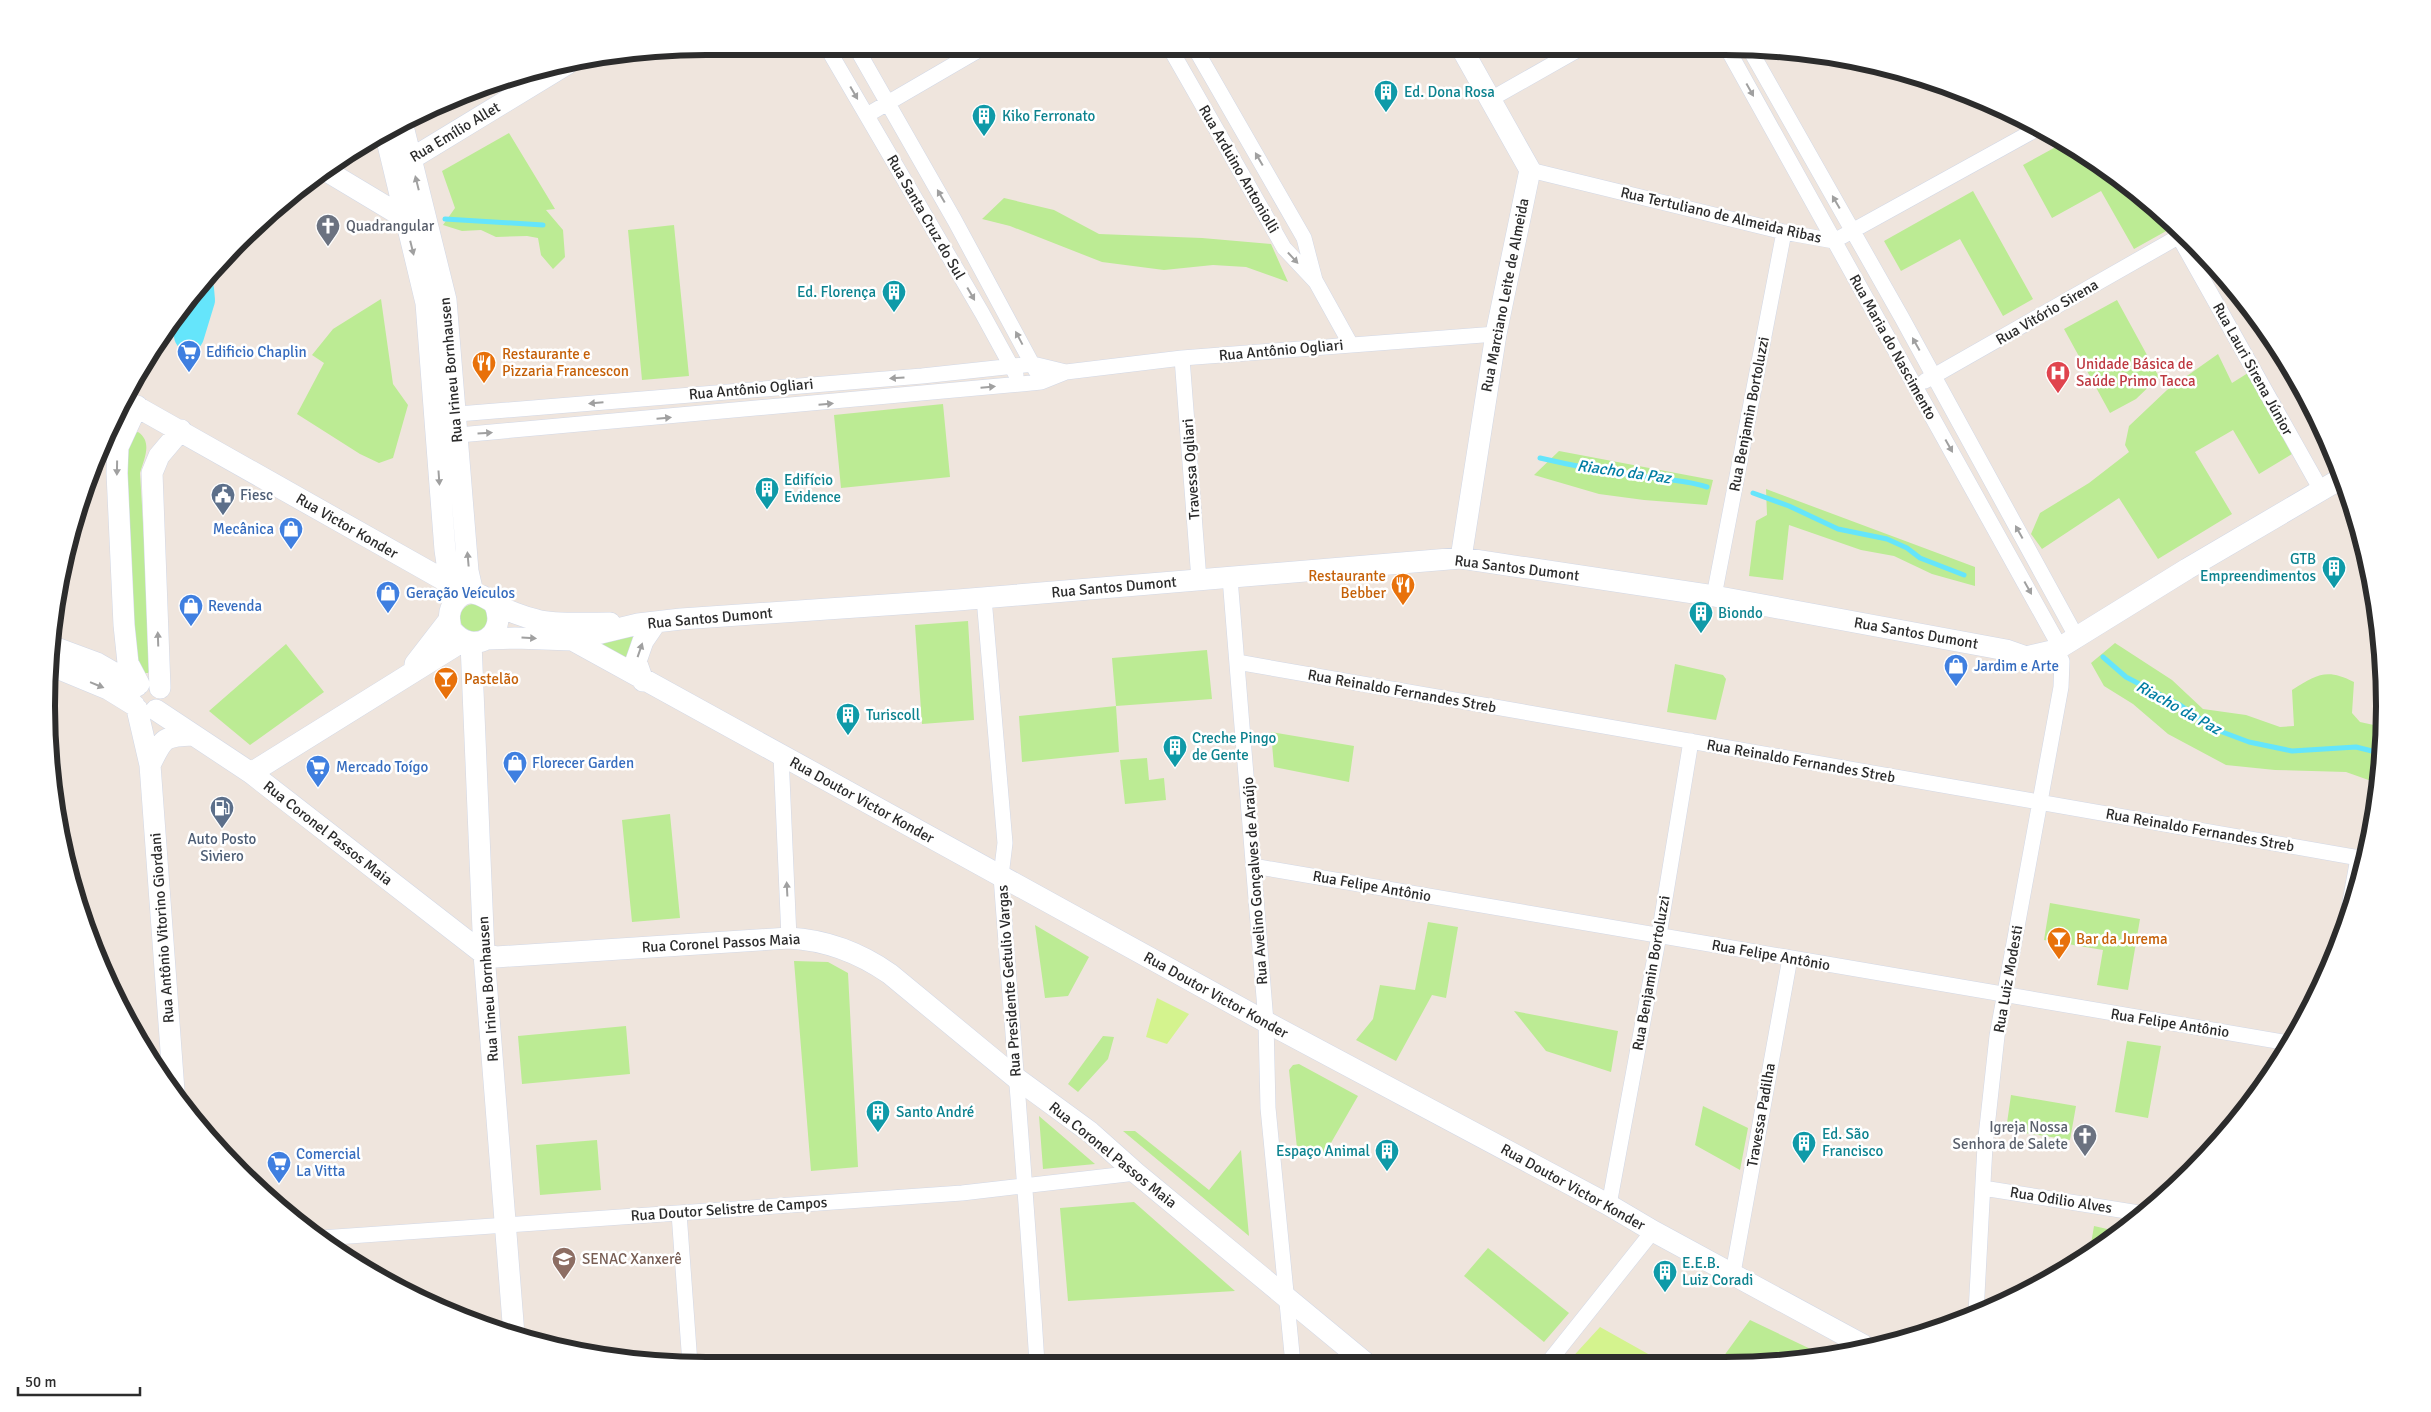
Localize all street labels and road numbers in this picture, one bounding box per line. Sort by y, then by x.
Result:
street label: Rua Emílio Allet [407,98,503,166]
street label: Rua Arduino Antoniolli [1195,102,1283,236]
street label: Rua Santa Cruz do Sul [883,152,969,282]
street label: Rua Tertuliano de Almeida Ribas [1619,183,1824,247]
street label: Rua Marciano Leite de Almeida [1477,197,1533,393]
street label: Rua Maria do Nascimento [1845,271,1941,423]
street label: Rua Vitório Sirena [1993,275,2101,349]
street label: Rua Irineu Bornhausen [436,296,466,444]
street label: Rua Lauri Sirena Júnior [2209,299,2297,439]
street label: Rua Benjamin Bortoluzzi [1725,335,1773,493]
street label: Rua Antônio Ogliari [1218,336,1344,364]
street label: Rua Antônio Ogliari [688,375,814,403]
street label: Travessa Ogliari [1178,418,1204,520]
street label: Rua Victor Konder [293,489,402,563]
street label: Rua Santos Dumont [1453,551,1581,585]
street label: Rua Santos Dumont [1051,573,1177,601]
street label: Rua Santos Dumont [647,604,773,632]
street label: Rua Santos Dumont [1852,613,1980,653]
street label: Rua Reinaldo Fernandes Streb [1306,666,1498,716]
street label: Rua Reinaldo Fernandes Streb [1705,736,1897,786]
street label: Rua Doutor Victor Konder [787,753,938,847]
street label: Rua Avelino Gonçalves de Araújo [1239,776,1271,985]
street label: Rua Coronel Passos Maia [260,777,396,889]
street label: Rua Reinaldo Fernandes Streb [2104,805,2296,855]
street label: Rua Antônio Vitorino Giordani [146,832,178,1024]
street label: Rua Felipe Antônio [1311,867,1433,905]
street label: Rua Presidente Getulio Vargas [993,884,1025,1078]
street label: Rua Benjamin Bortoluzzi [1628,894,1674,1052]
street label: Rua Irineu Bornhausen [474,916,502,1062]
street label: Rua Luiz Modesti [1990,924,2026,1034]
street label: Rua Coronel Passos Maia [641,930,801,956]
street label: Rua Felipe Antônio [1710,936,1832,974]
street label: Rua Doutor Victor Konder [1141,948,1292,1042]
street label: Rua Felipe Antônio [2109,1005,2231,1041]
street label: Travessa Padilha [1743,1062,1779,1168]
street label: Rua Coronel Passos Maia [1046,1098,1180,1212]
street label: Rua Doutor Victor Konder [1498,1140,1649,1234]
street label: Rua Odilio Alves [2009,1183,2114,1217]
street label: Rua Doutor Selistre de Campos [630,1193,828,1225]

